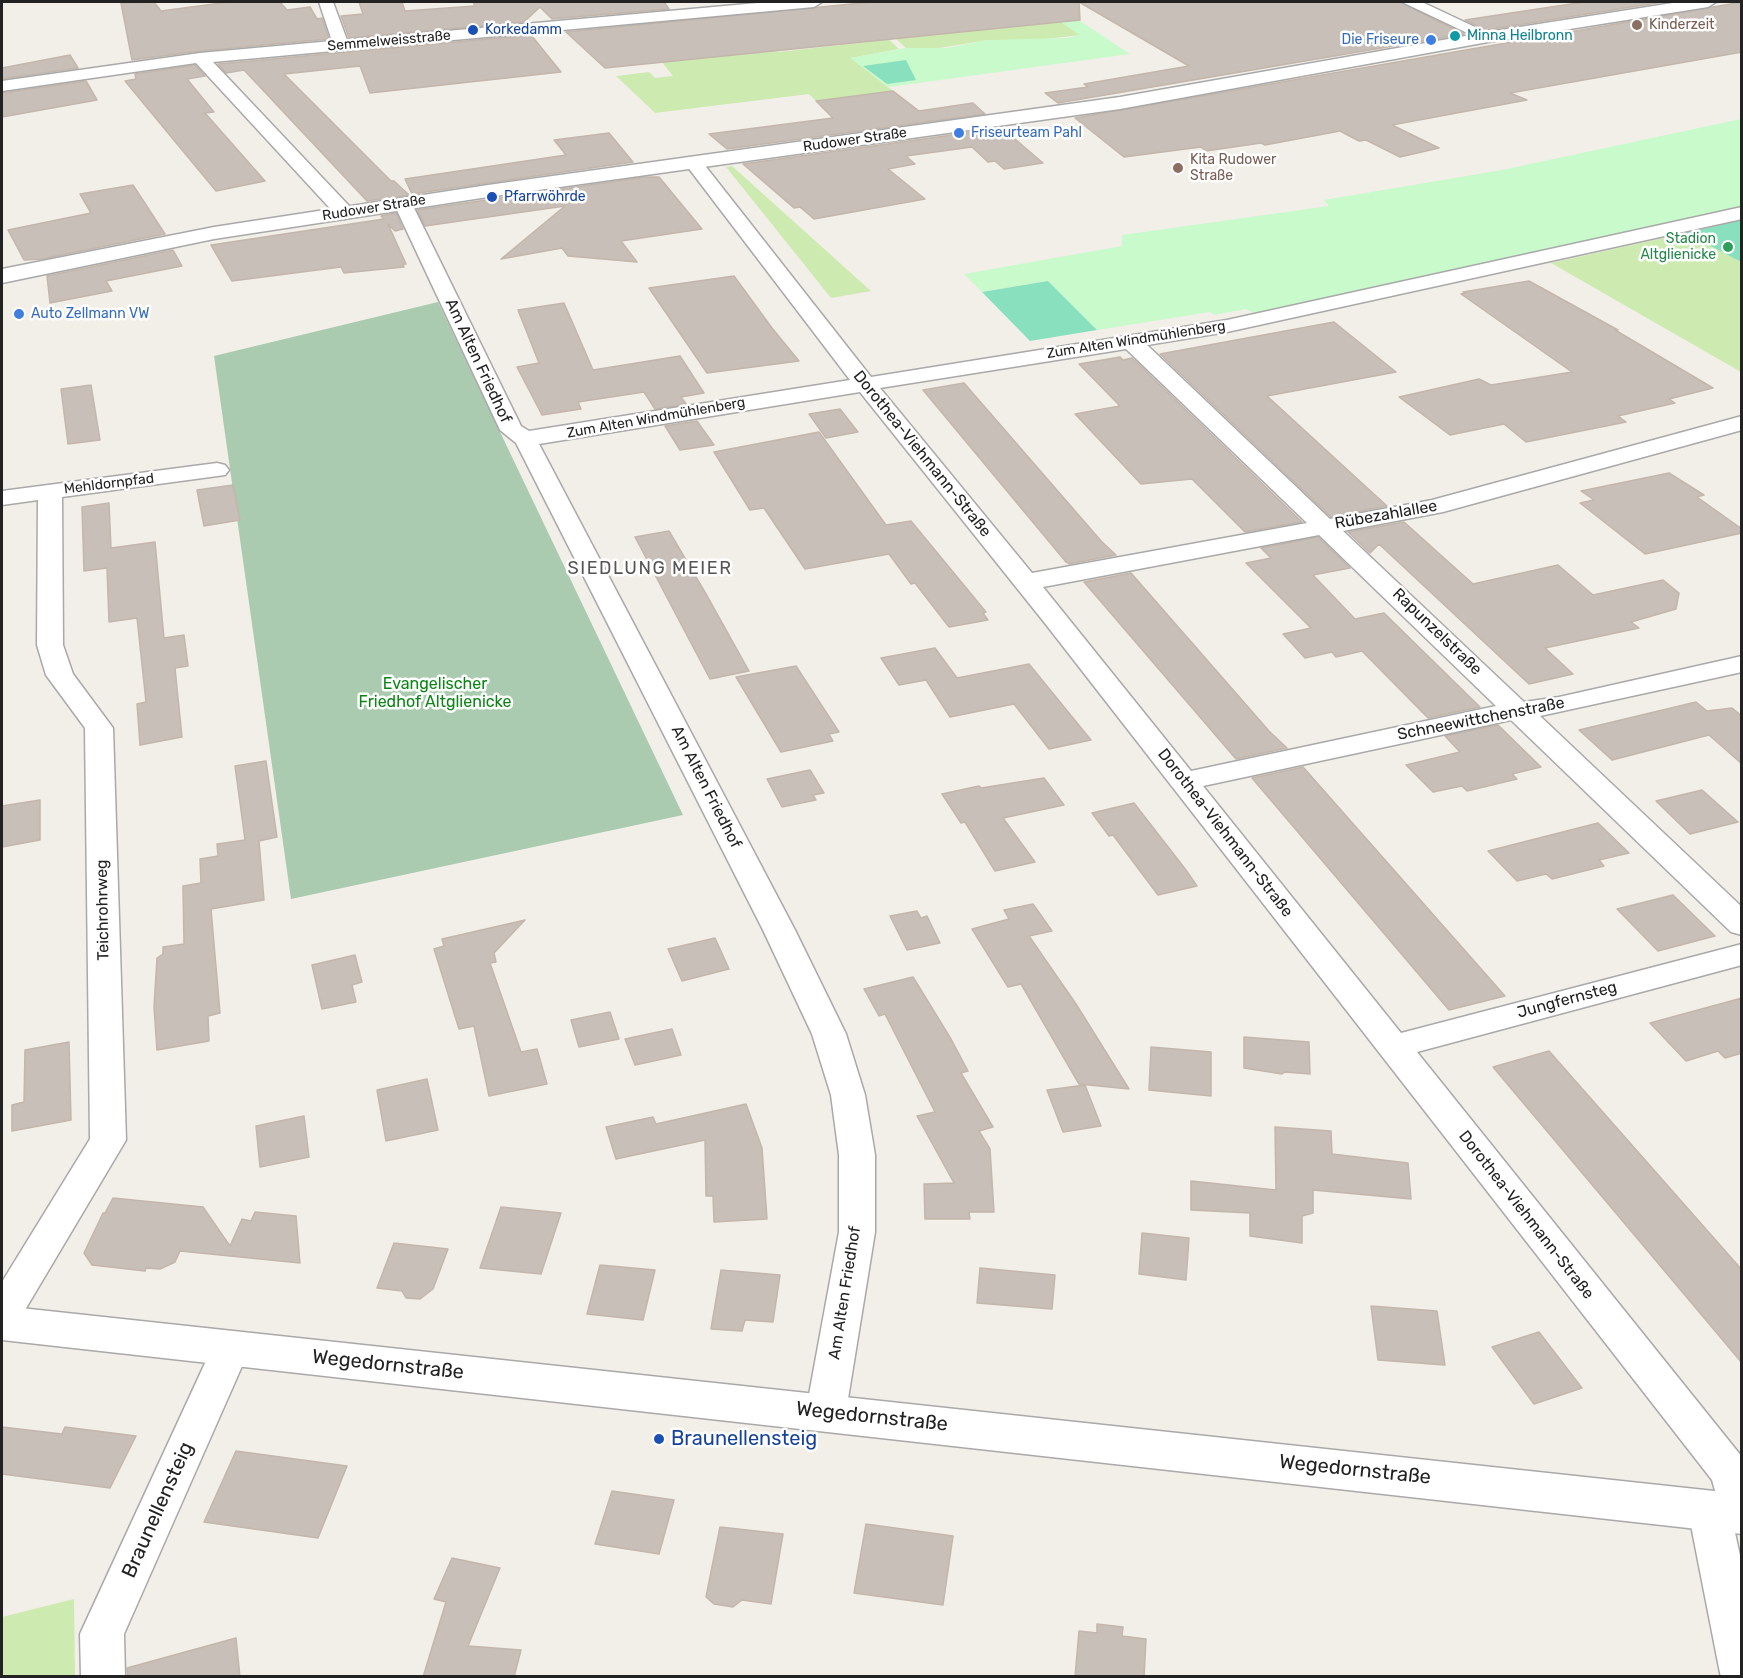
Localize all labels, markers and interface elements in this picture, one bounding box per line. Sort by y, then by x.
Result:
place label: Kinderzeit [1649,17,1715,33]
marker: Kinderzeit [1630,18,1644,32]
place label: Korkedamm [485,22,562,38]
marker: Korkedamm [466,23,480,37]
street label: Semmelweisstraße [327,27,451,55]
place label: Minna Heilbronn [1467,28,1573,44]
marker: Minna Heilbronn [1448,29,1462,43]
place label: Die Friseure [1342,32,1419,48]
marker: Die Friseure [1424,33,1438,47]
street label: Rudower Straße [802,124,908,156]
place label: Friseurteam Pahl [971,125,1082,141]
marker: Friseurteam Pahl [952,126,966,140]
place label: Kita Rudower Straße [1190,152,1276,184]
marker: Kita Rudower Straße [1171,161,1185,175]
place label: Pfarrwöhrde [504,189,586,205]
marker: Pfarrwöhrde [485,190,499,204]
street label: Rudower Straße [321,192,427,224]
place label: Stadion Altglienicke [1640,231,1716,264]
marker: Stadion Altglienicke [1721,240,1735,254]
street label: Am Alten Friedhof [441,296,515,426]
place label: Auto Zellmann VW [31,306,149,322]
marker: Auto Zellmann VW [12,307,26,321]
street label: Zum Alten Windmühlenberg [1045,318,1227,362]
street label: Dorothea-Viehmann-Straße [849,367,995,541]
street label: Zum Alten Windmühlenberg [566,394,746,442]
street label: Mehldornpfad [63,470,155,498]
street label: Rübezahlallee [1333,497,1439,533]
district label: SIEDLUNG MEIER [568,558,732,580]
street label: Rapunzelstraße [1388,585,1486,679]
park label: Evangelischer Friedhof Altglienicke [359,674,511,712]
street label: Schneewittchenstraße [1396,693,1566,745]
street label: Am Alten Friedhof [667,723,745,851]
street label: Dorothea-Viehmann-Straße [1153,745,1297,921]
street label: Teichrohrweg [93,859,113,961]
street label: Jungfernsteg [1515,977,1619,1023]
street label: Dorothea-Viehmann-Straße [1454,1127,1598,1303]
street label: Am Alten Friedhof [825,1225,865,1361]
street label: Wegedornstraße [311,1345,465,1385]
street label: Wegedornstraße [795,1397,949,1437]
place label: Braunellensteig [671,1427,817,1451]
marker: Braunellensteig [652,1432,666,1446]
street label: Braunellensteig [117,1438,199,1582]
street label: Wegedornstraße [1278,1450,1432,1490]

